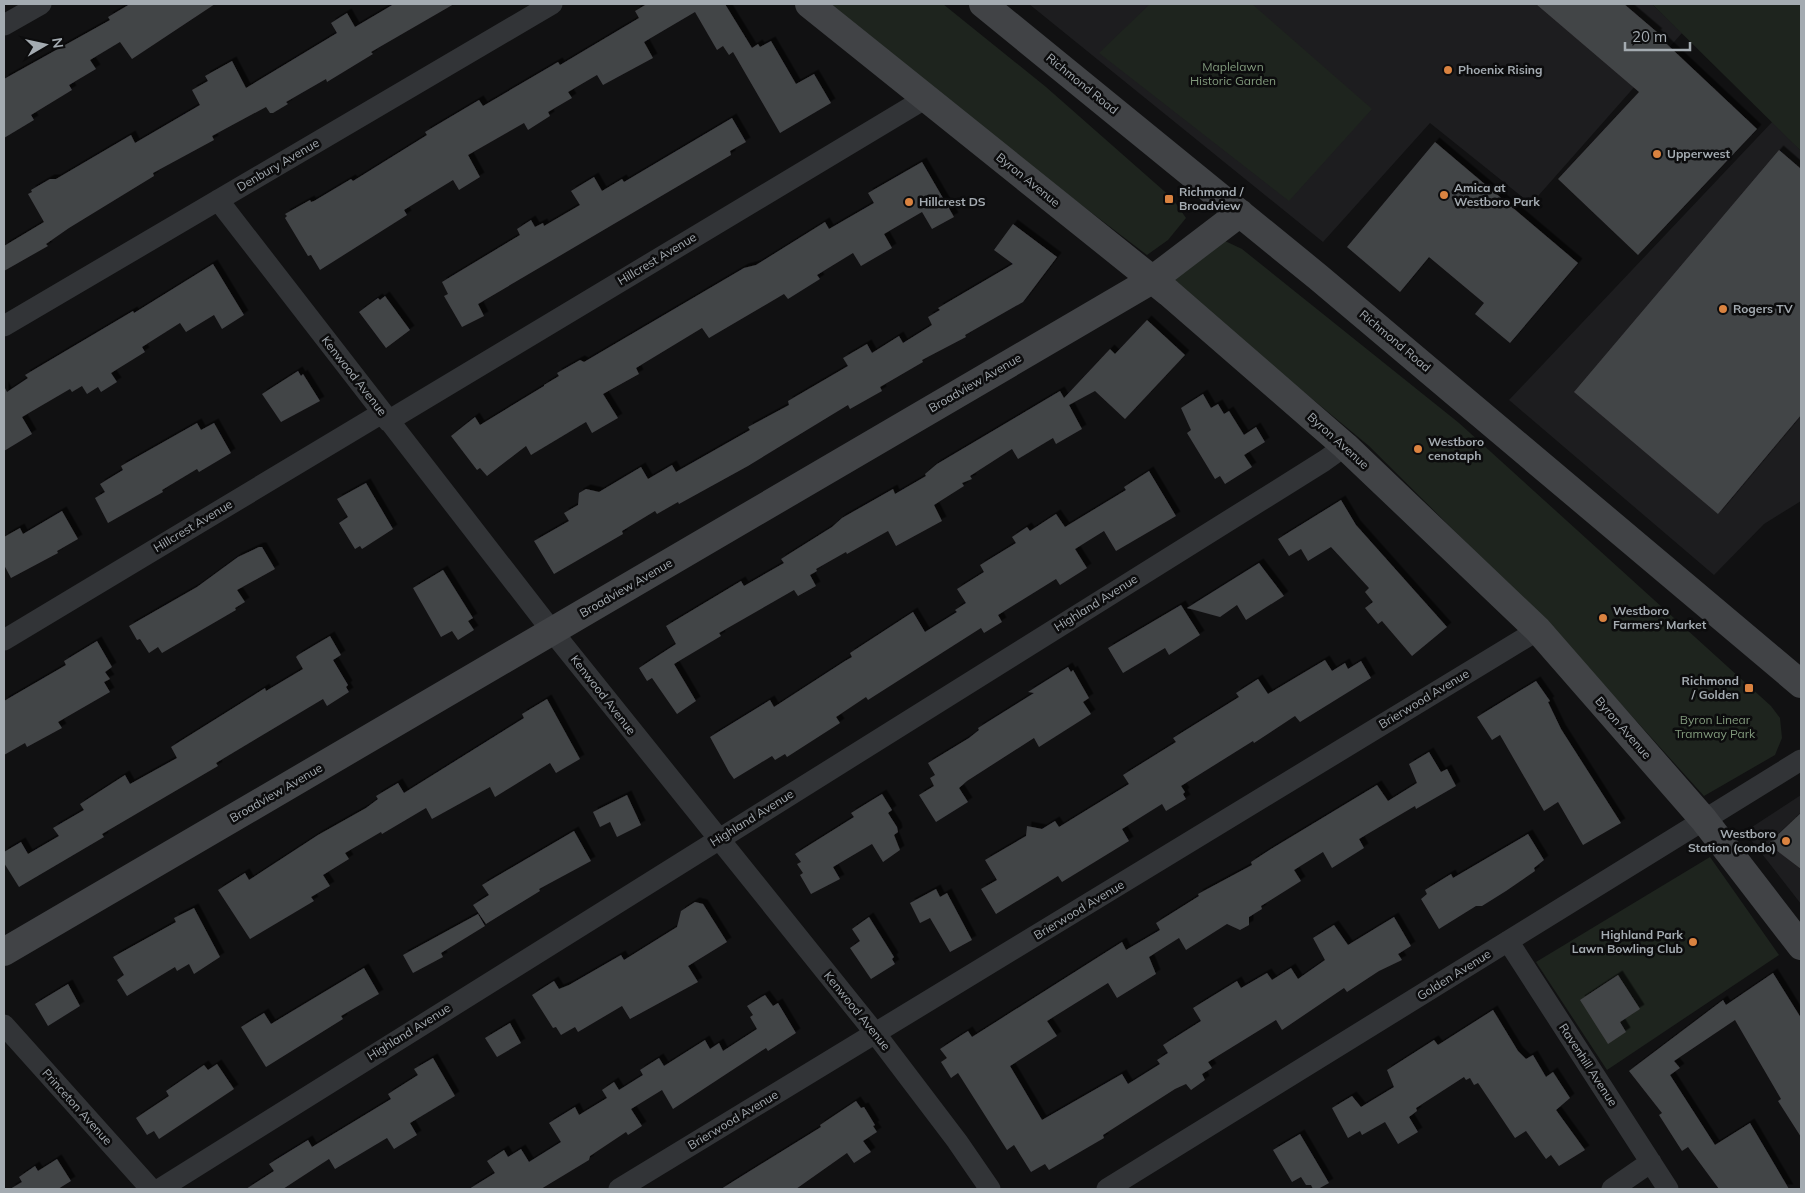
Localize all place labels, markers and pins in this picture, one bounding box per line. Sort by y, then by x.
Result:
place label: Phoenix Rising [1458,62,1543,77]
marker: Phoenix Rising [1442,64,1454,76]
place label: Upperwest [1667,146,1730,161]
marker: Upperwest [1651,148,1663,160]
place label: Amica at Westboro Park [1454,180,1540,209]
place label: Richmond / Broadview [1179,184,1245,213]
marker: Amica at Westboro Park [1438,189,1450,201]
marker: Richmond / Broadview [1163,193,1175,205]
place label: Hillcrest DS [919,194,986,209]
marker: Hillcrest DS [903,196,915,208]
place label: Rogers TV [1733,301,1793,316]
marker: Rogers TV [1717,303,1729,315]
place label: Westboro cenotaph [1428,434,1484,463]
marker: Westboro cenotaph [1412,443,1424,455]
place label: Westboro Farmers' Market [1613,603,1707,632]
marker: Westboro Farmers' Market [1597,612,1609,624]
place label: Richmond / Golden [1682,673,1739,702]
marker: Richmond / Golden [1743,682,1755,694]
place label: Westboro Station (condo) [1688,826,1776,855]
marker: Westboro Station (condo) [1780,835,1792,847]
place label: Highland Park Lawn Bowling Club [1572,927,1683,956]
marker: Highland Park Lawn Bowling Club [1687,936,1699,948]

